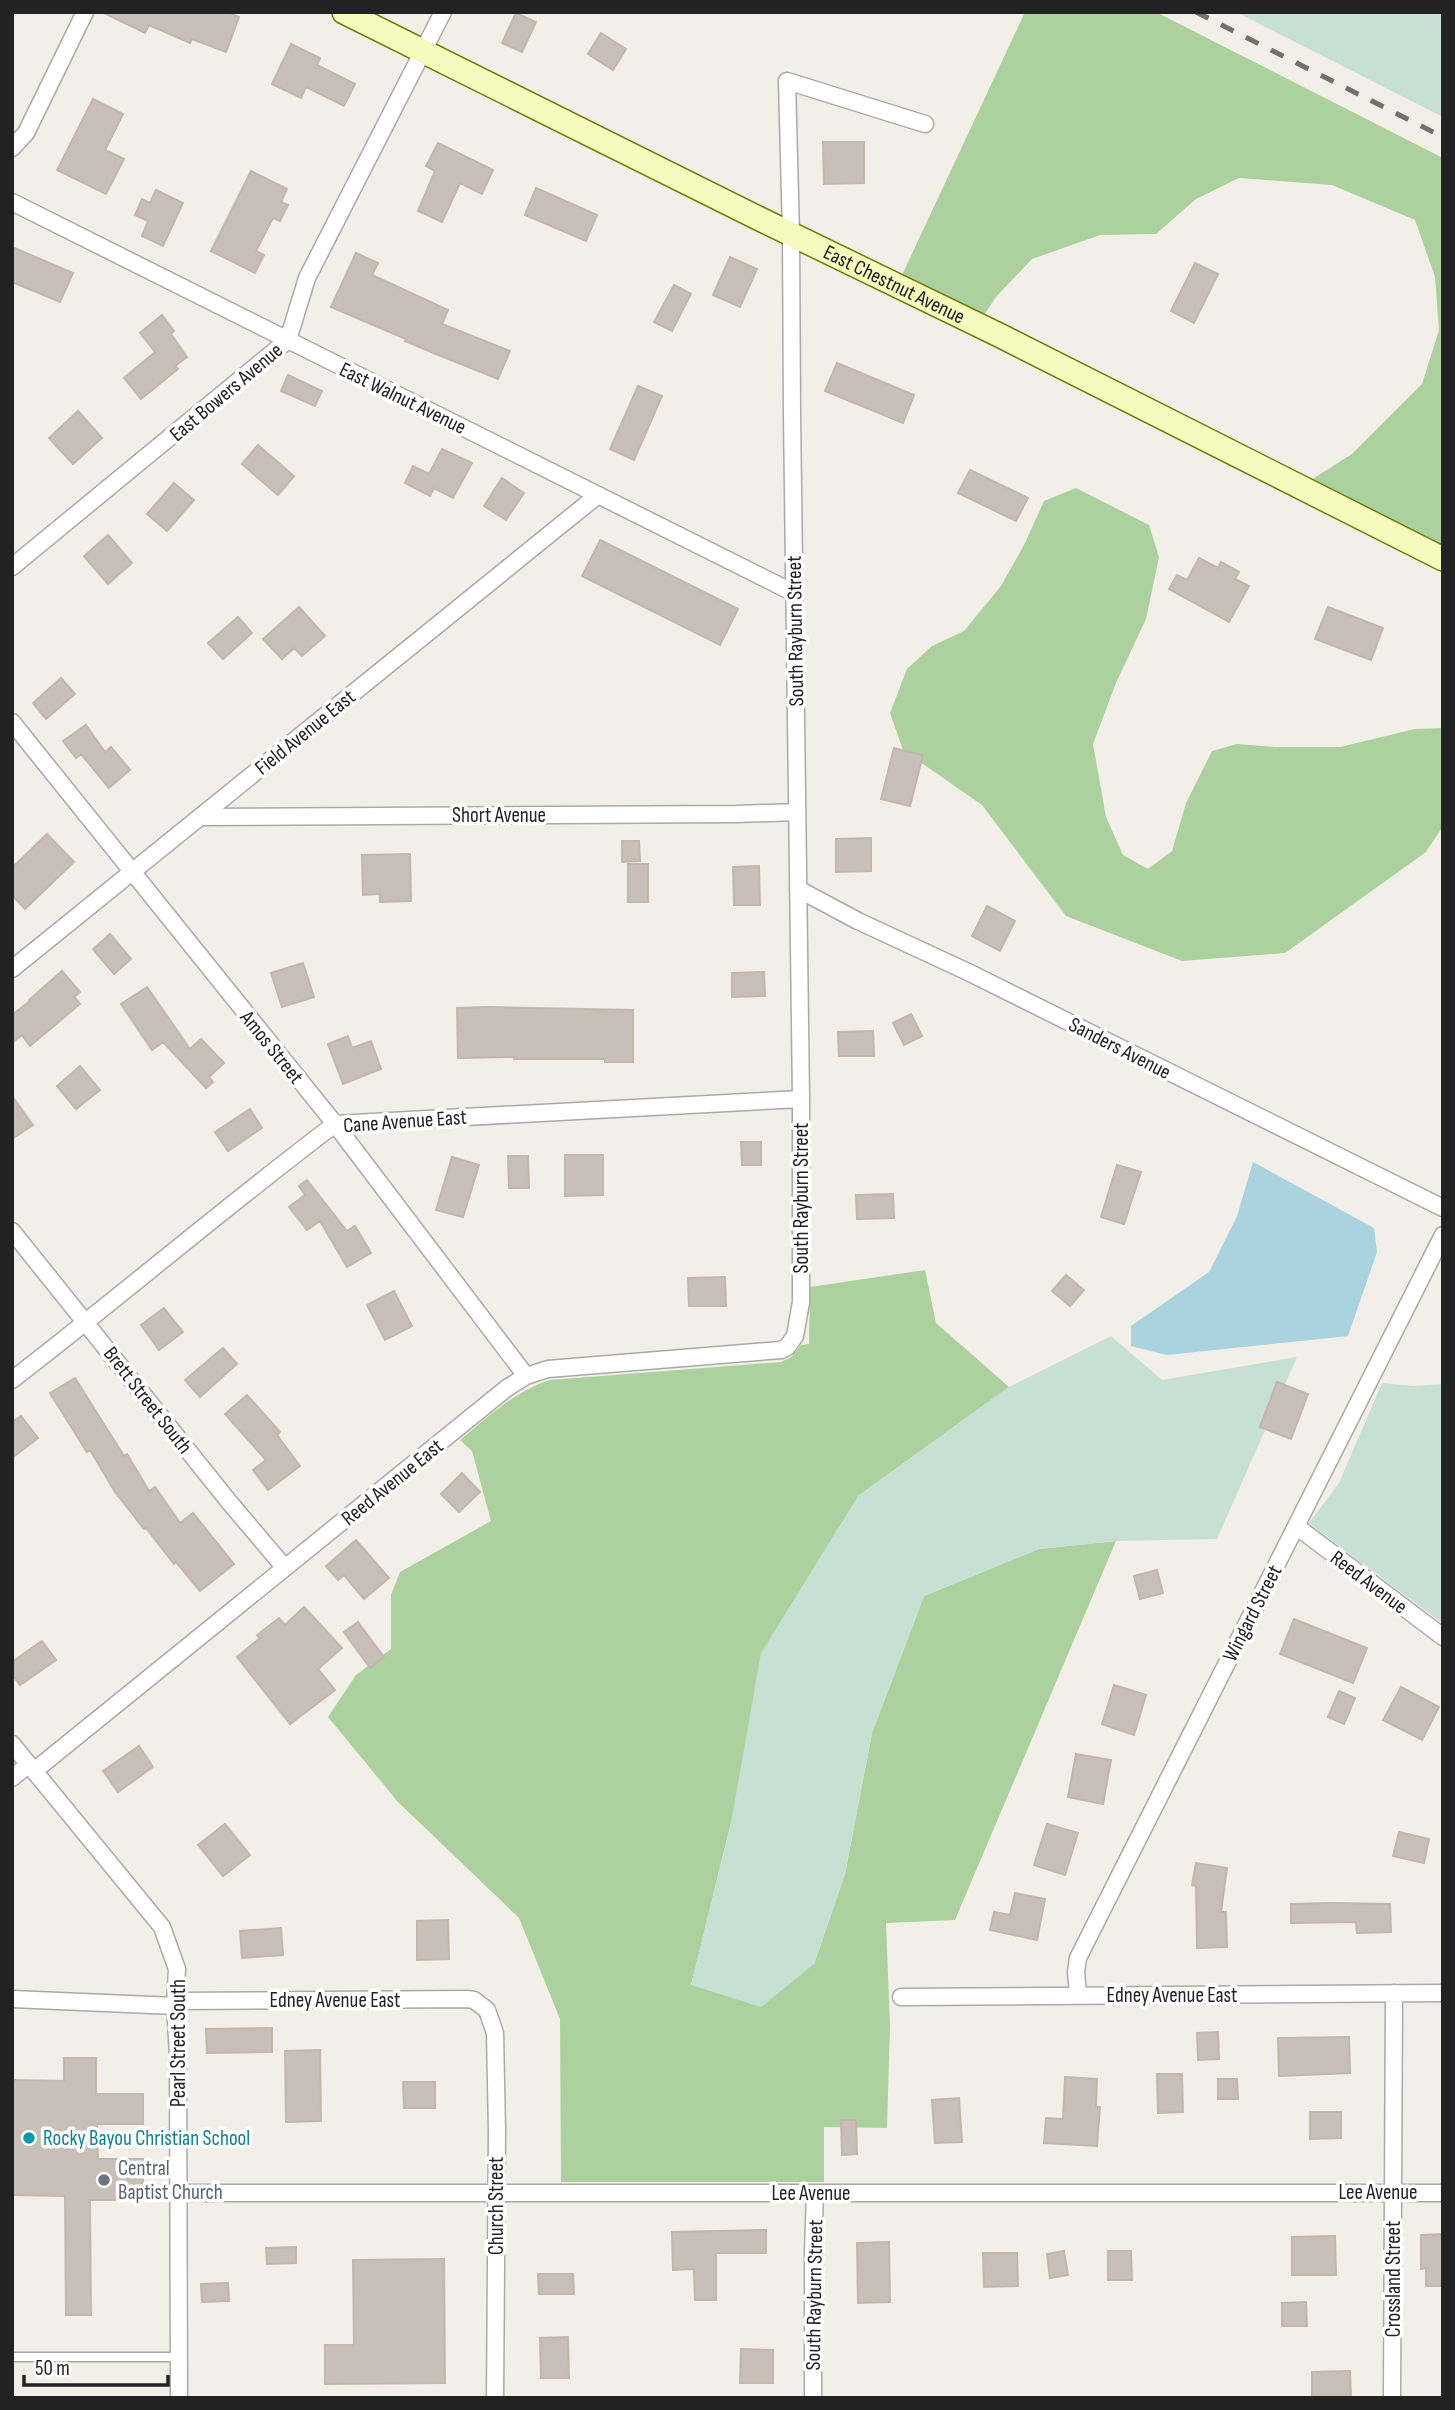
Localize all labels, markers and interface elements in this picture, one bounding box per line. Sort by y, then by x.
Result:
street label: East Chestnut Avenue [819,240,969,330]
street label: East Bowers Avenue [165,338,288,447]
street label: East Walnut Avenue [335,357,470,440]
street label: South Rayburn Street [782,555,809,707]
street label: Field Avenue East [250,684,360,780]
street label: Short Avenue [452,803,546,828]
street label: Amos Street [234,1005,309,1089]
street label: Sanders Avenue [1065,1012,1175,1085]
street label: Cane Avenue East [342,1105,468,1138]
street label: South Rayburn Street [789,1123,814,1273]
street label: Brett Street South [98,1342,197,1459]
street label: Reed Avenue East [336,1434,448,1531]
street label: Reed Avenue [1325,1545,1412,1619]
street label: Wingard Street [1218,1561,1287,1666]
street label: Pearl Street South [166,1979,191,2107]
street label: Edney Avenue East [1106,1983,1238,2008]
street label: Edney Avenue East [269,1988,401,2013]
place label: Rocky Bayou Christian School [43,2126,250,2151]
marker: Rocky Bayou Christian School [21,2130,37,2146]
place label: Central Baptist Church [118,2156,223,2205]
street label: Church Street [484,2157,509,2255]
marker: Central Baptist Church [96,2172,112,2188]
street label: Lee Avenue [1338,2180,1418,2205]
street label: Lee Avenue [771,2181,851,2206]
street label: South Rayburn Street [801,2219,828,2371]
street label: Crossland Street [1381,2221,1406,2337]
scale bar [24,2344,168,2388]
text: 50 m [35,2356,70,2381]

